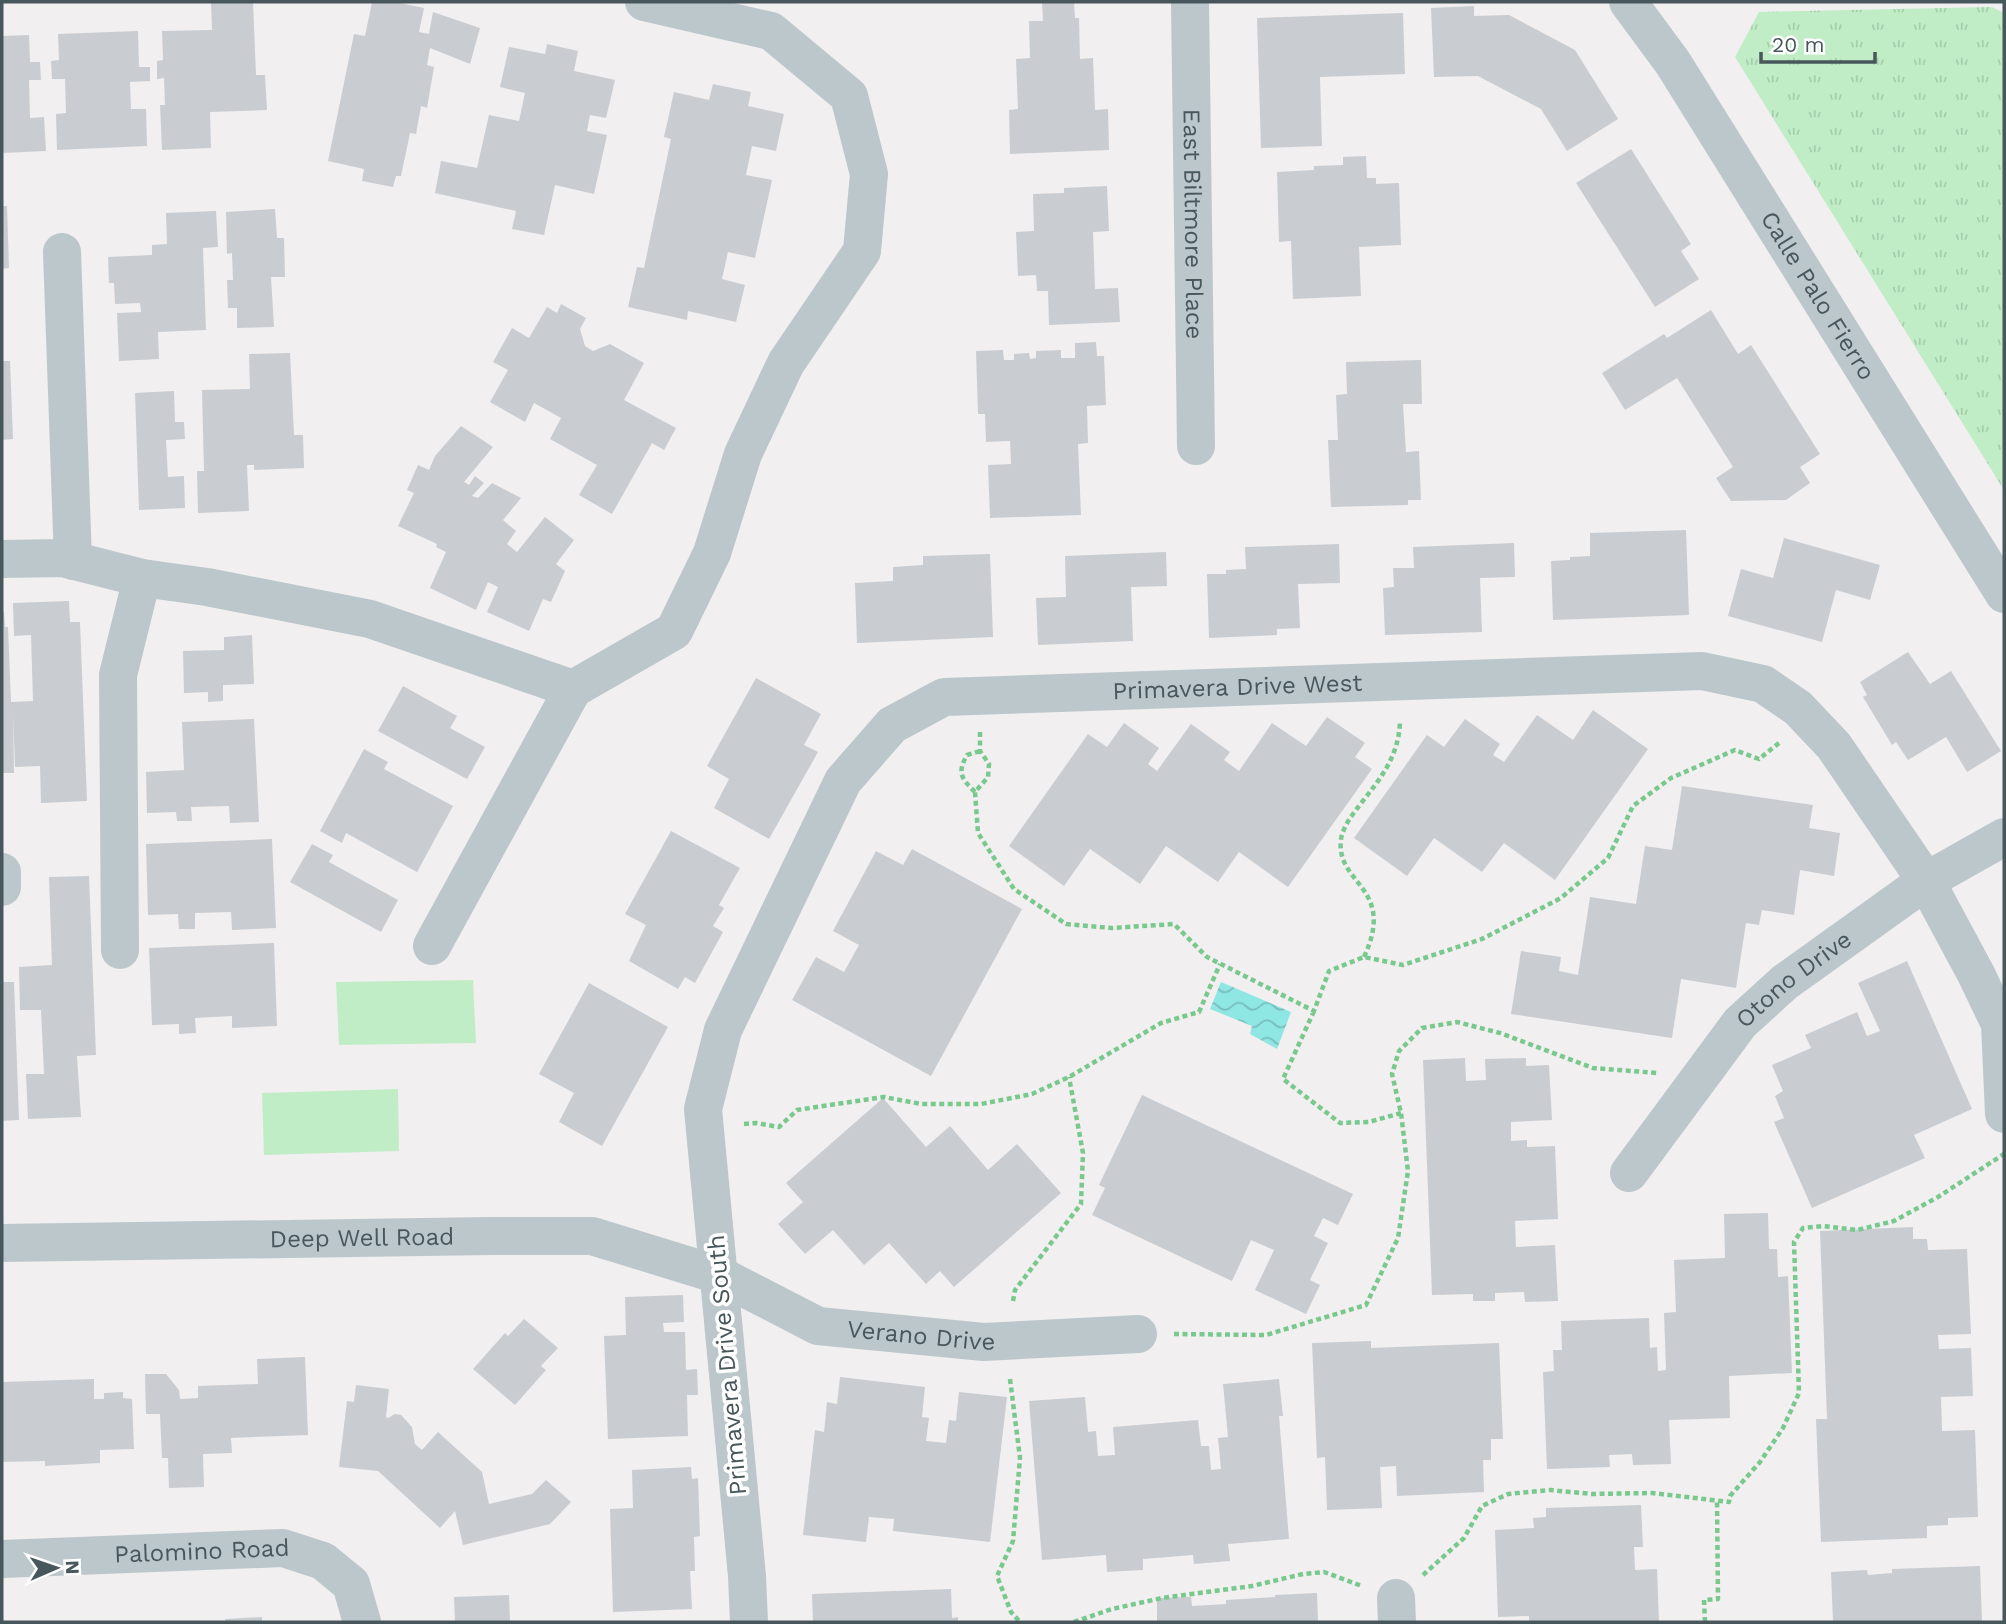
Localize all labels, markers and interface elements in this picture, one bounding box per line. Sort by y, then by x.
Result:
scale bar [1761,21,1875,65]
text: 20 m [1772,32,1824,57]
street label: East Biltmore Place [1177,109,1209,339]
street label: Calle Palo Fierro [1755,206,1881,385]
street label: Primavera Drive West [1112,669,1363,705]
street label: Otono Drive [1730,925,1857,1034]
street label: Deep Well Road [270,1223,454,1253]
street label: Primavera Drive South [702,1234,752,1496]
street label: Verano Drive [846,1315,996,1356]
north arrow [21,1533,91,1603]
street label: Palomino Road [114,1534,290,1569]
text: N [61,1560,84,1575]

